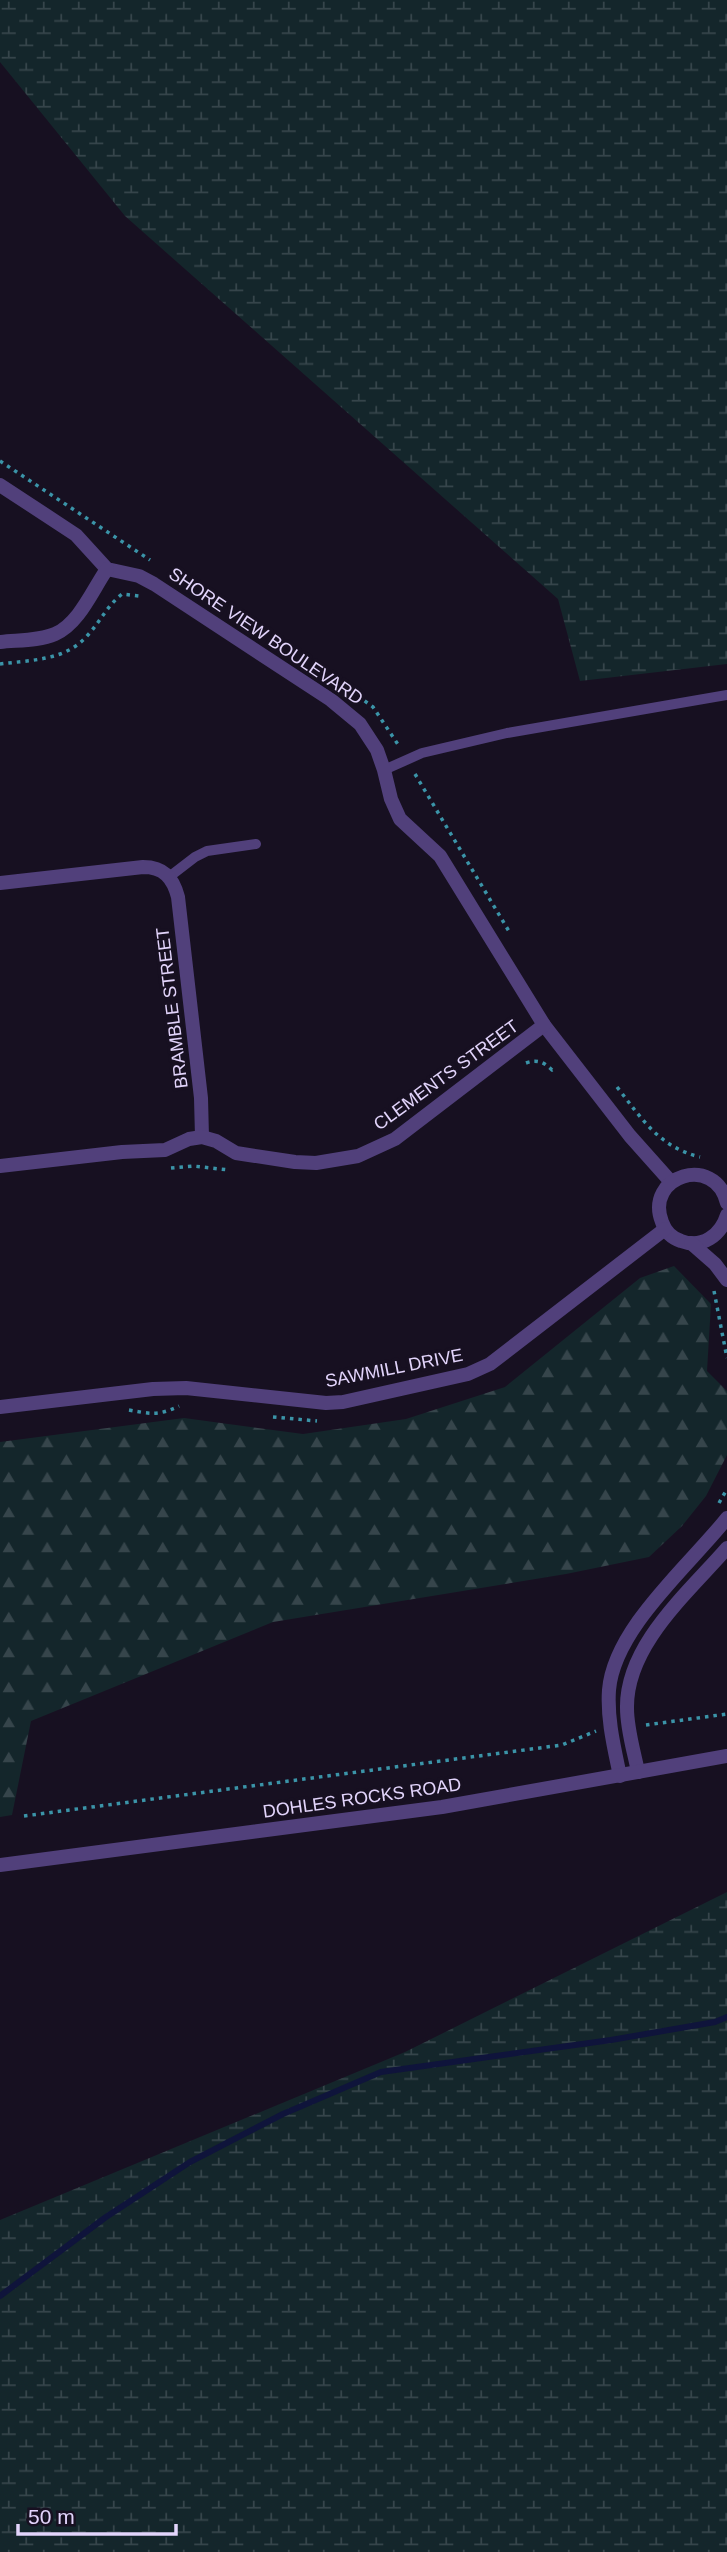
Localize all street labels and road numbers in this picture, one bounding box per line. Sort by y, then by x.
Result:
street label: SHORE VIEW BOULEVARD [165,563,367,709]
street label: BRAMBLE STREET [152,926,192,1090]
street label: CLEMENTS STREET [370,1016,522,1134]
street label: SAWMILL DRIVE [324,1345,464,1391]
street label: DOHLES ROCKS ROAD [262,1774,462,1822]

